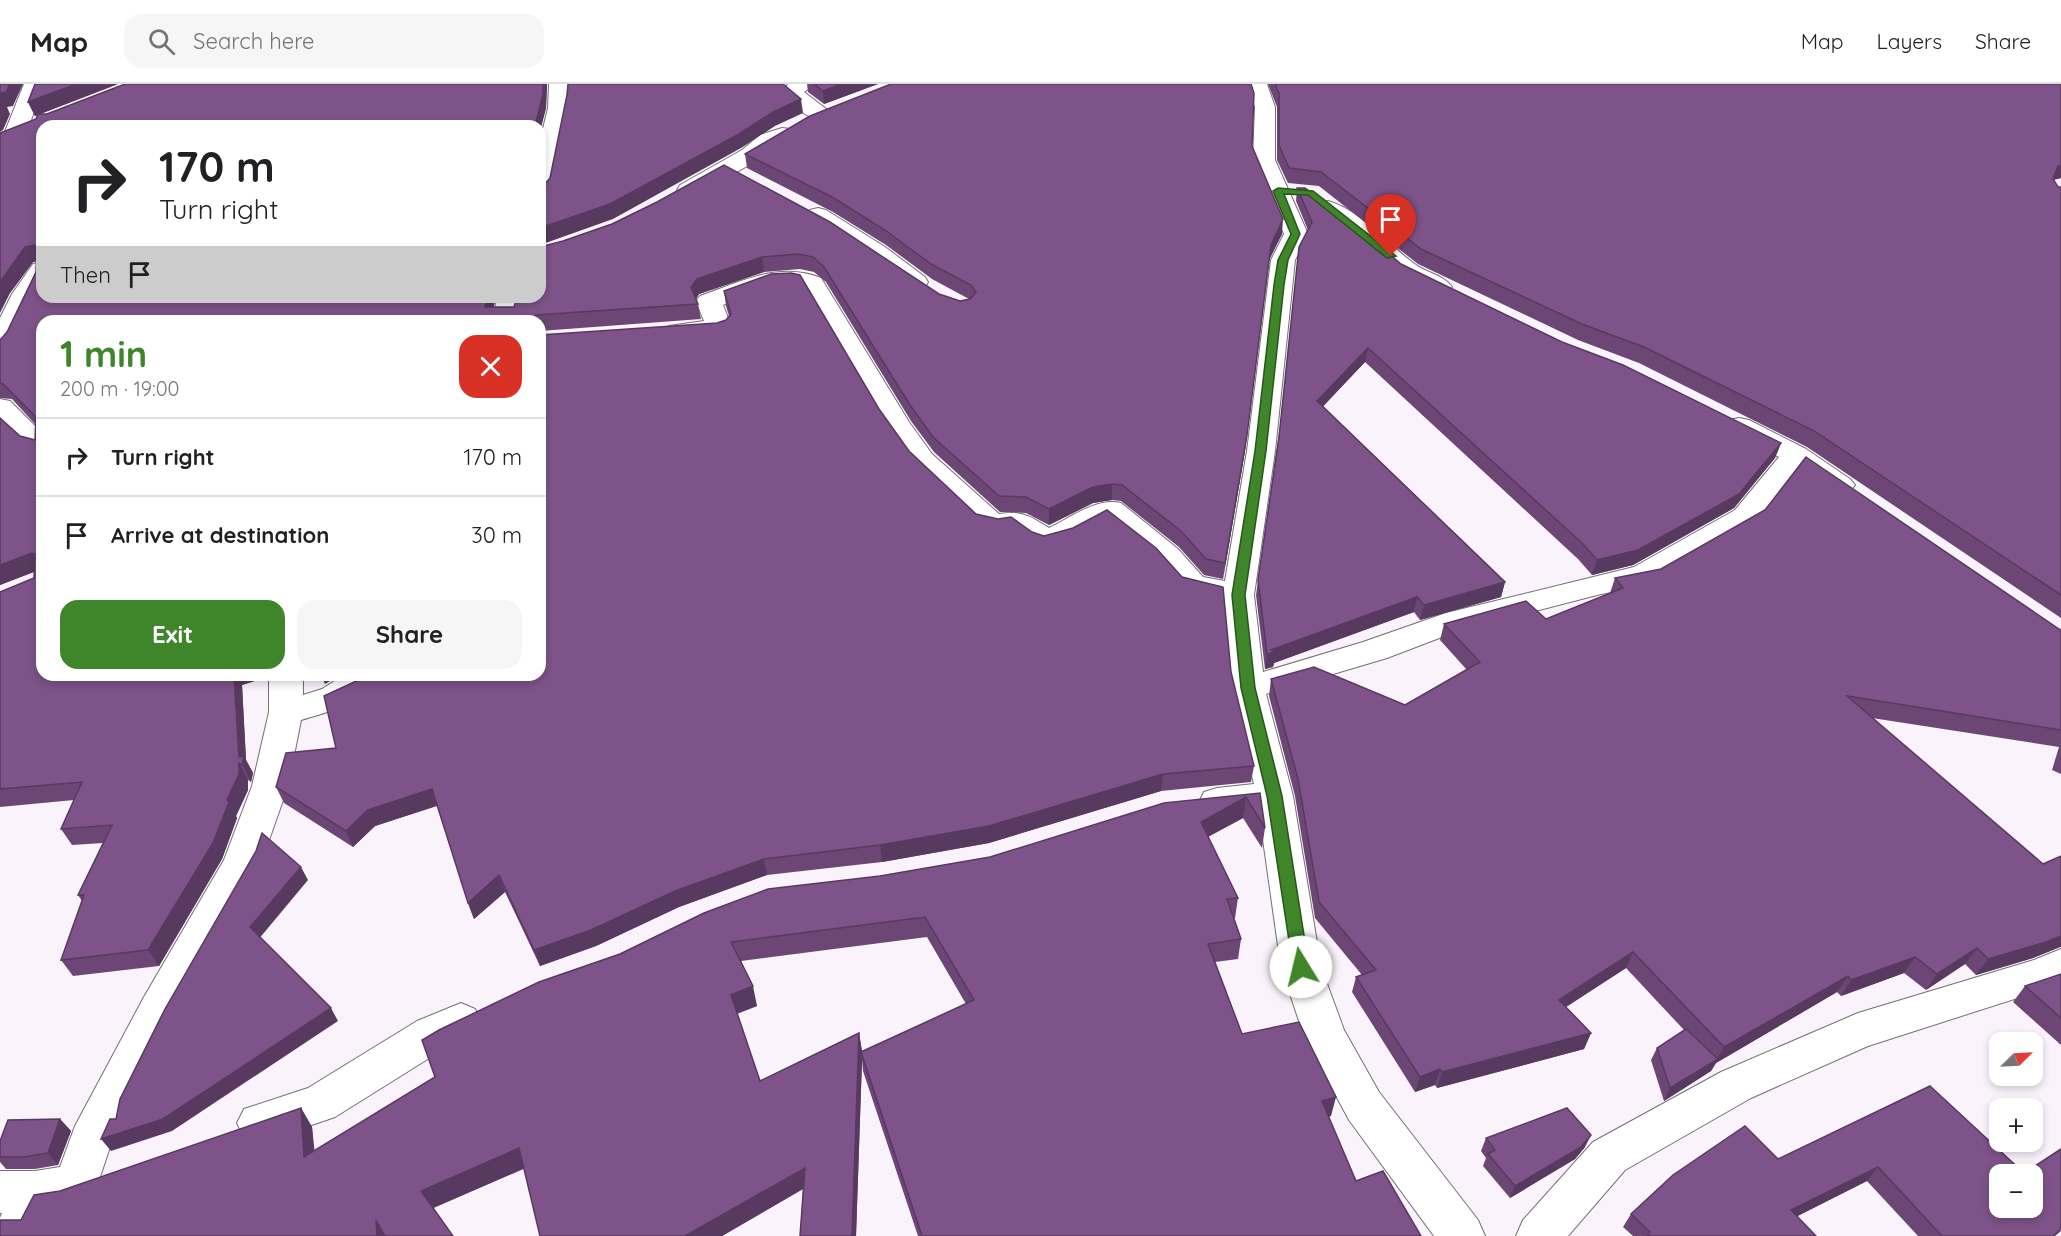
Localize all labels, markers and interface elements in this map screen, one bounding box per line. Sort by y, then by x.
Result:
search box [124,14,544,68]
text: Map [30,24,88,59]
icon: search [145,25,178,58]
text: Search here [193,27,315,55]
text: Map [1801,28,1844,54]
text: Layers [1877,28,1942,54]
text: Share [1975,28,2031,54]
text: 170 m [159,140,275,193]
icon: right [60,144,138,222]
text: Turn right [159,192,278,226]
pin [1365,194,1416,256]
icon: arrive [1374,203,1407,236]
icon: arrive [123,258,156,291]
text: Then [60,261,111,289]
text: 1 min [60,331,147,376]
button: close [459,335,522,398]
text: 200 m · 19:00 [60,376,180,401]
icon: right [60,441,93,474]
text: Turn right [111,443,215,471]
text: 170 m [463,443,522,471]
icon: arrive [60,519,93,552]
text: Arrive at destination [111,521,329,549]
text: 30 m [471,521,522,549]
button: Exit [60,600,285,669]
button: Share [297,600,522,669]
position arrow [1269,935,1333,999]
north arrow [1989,1032,2043,1086]
map controls [1989,1032,2043,1218]
button: + [1989,1098,2043,1152]
button: − [1989,1164,2043,1218]

